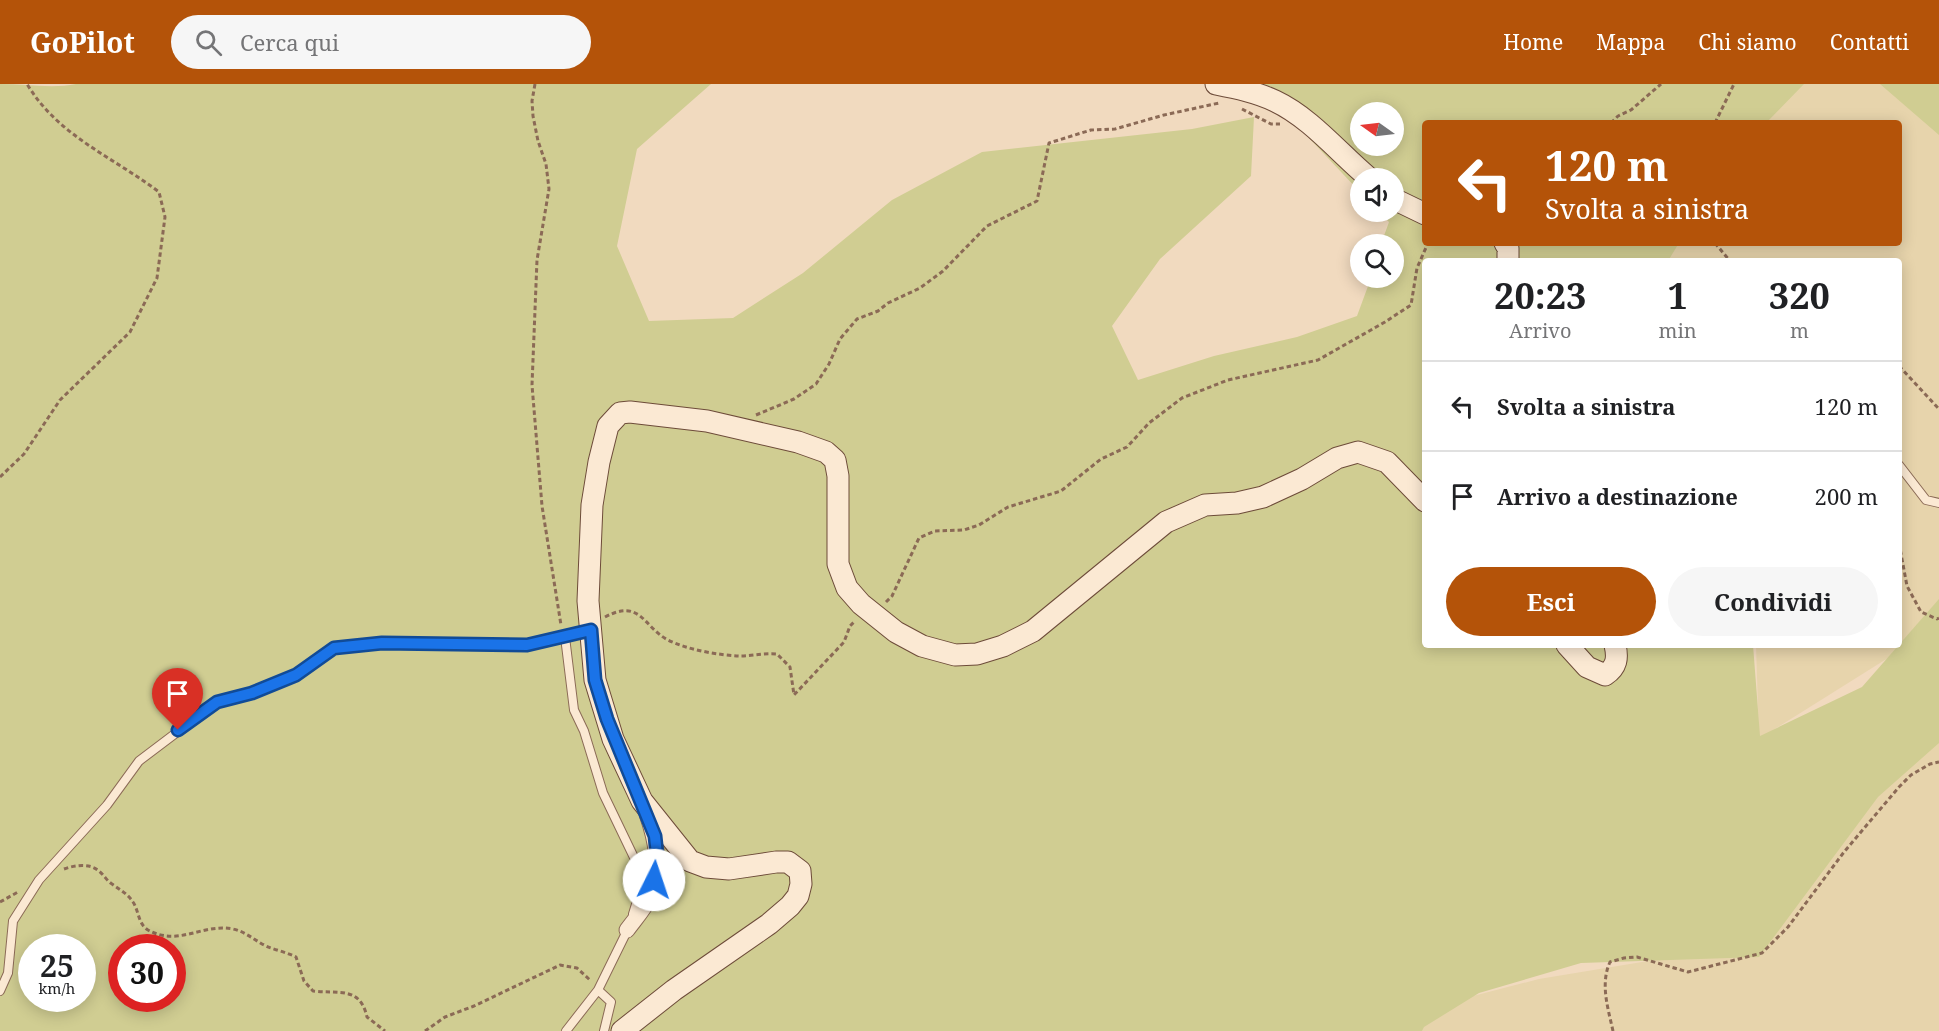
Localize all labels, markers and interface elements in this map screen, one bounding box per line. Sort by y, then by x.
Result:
search box [171,15,591,69]
text: GoPilot [30,23,135,61]
icon: search [192,26,225,59]
text: Cerca qui [240,27,339,57]
text: Home [1503,28,1563,56]
text: Mappa [1596,28,1665,56]
text: Chi siamo [1698,28,1797,56]
text: Contatti [1830,28,1909,56]
north arrow [1350,102,1404,156]
map controls [1350,102,1404,288]
text: 120 m [1545,136,1669,193]
icon: left [1446,144,1524,222]
button: sound [1350,168,1404,222]
text: Svolta a sinistra [1545,190,1749,227]
button: search [1350,234,1404,288]
text: 20:23 [1494,271,1586,320]
text: 1 [1667,271,1688,320]
text: 320 [1769,271,1830,320]
text: Arrivo [1509,317,1572,344]
text: min [1659,317,1697,344]
text: m [1790,317,1809,344]
icon: left [1446,390,1479,423]
text: Svolta a sinistra [1497,391,1676,421]
text: 120 m [1815,391,1878,421]
icon: arrive [1446,480,1479,513]
text: Arrivo a destinazione [1497,481,1738,511]
text: 200 m [1815,481,1878,511]
button: Esci [1446,567,1656,636]
button: Condividi [1668,567,1878,636]
pin [152,668,203,730]
icon: arrive [161,677,194,710]
position arrow [622,848,686,912]
speed limit sign: 30 [108,934,186,1012]
text: 25 [40,945,74,986]
text: km/h [39,978,75,998]

